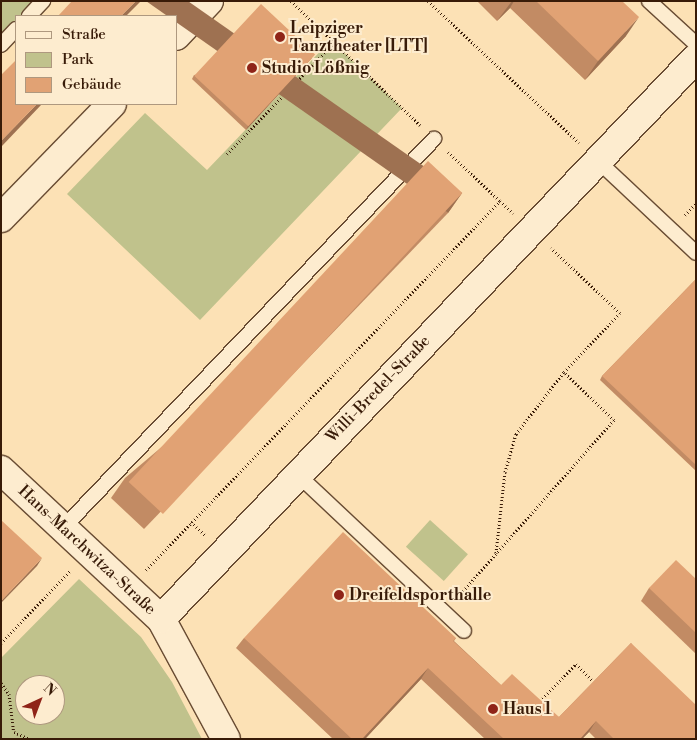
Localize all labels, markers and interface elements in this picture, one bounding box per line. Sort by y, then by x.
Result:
legend [15,15,178,105]
place label: Leipziger Tanztheater [LTT] [290,18,428,56]
text: Straße [62,25,106,44]
marker: Leipziger Tanztheater [LTT] [274,31,286,43]
text: Park [62,50,93,69]
place label: Studio Lößnig [262,58,369,78]
marker: Studio Lößnig [246,62,258,74]
text: Gebäude [62,75,121,94]
street label: Willi-Bredel-Straße [322,331,434,447]
street label: Hans-Marchwitza-Straße [14,481,160,619]
place label: Dreifeldsporthalle [349,585,491,605]
marker: Dreifeldsporthalle [333,589,345,601]
north arrow [15,675,65,725]
text: N [39,679,60,700]
place label: Haus 1 [503,699,552,719]
marker: Haus 1 [487,703,499,715]

